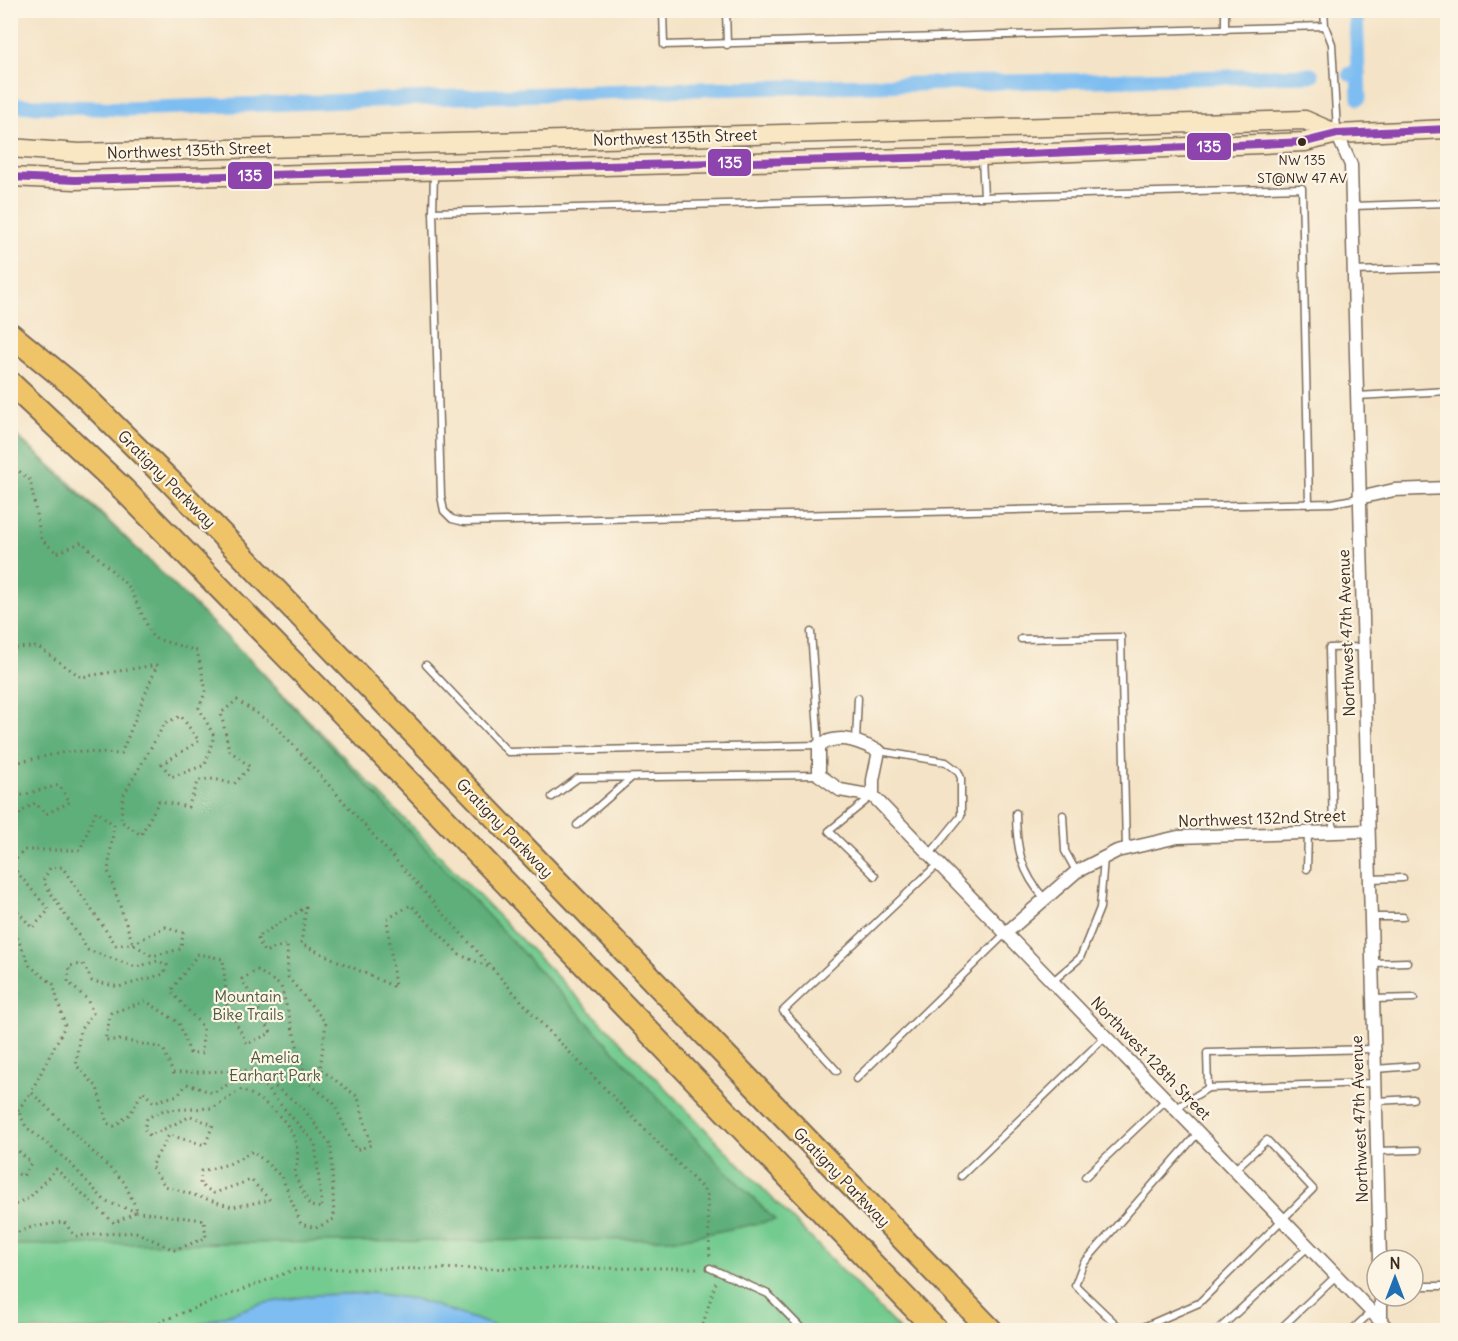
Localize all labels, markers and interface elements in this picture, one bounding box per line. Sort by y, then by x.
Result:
street label: Northwest 135th Street [592,124,758,150]
line badge: 135 [1186,132,1232,161]
text: 135 [1197,136,1221,156]
marker: NW 135 ST@NW 47 AV [1296,136,1308,148]
street label: Northwest 135th Street [106,137,272,163]
line badge: 135 [707,148,752,177]
place label: NW 135 ST@NW 47 AV [1257,151,1347,187]
text: 135 [718,152,742,172]
line badge: 135 [227,161,273,190]
text: 135 [238,165,262,185]
street label: Gratigny Parkway [114,426,220,532]
street label: Northwest 47th Avenue [1333,549,1359,717]
street label: Gratigny Parkway [452,774,558,882]
street label: Northwest 132nd Street [1178,805,1347,831]
park label: Mountain Bike Trails [212,986,284,1024]
street label: Northwest 128th Street [1087,992,1216,1124]
street label: Northwest 47th Avenue [1346,1035,1372,1203]
park label: Amelia Earhart Park [229,1047,321,1085]
street label: Gratigny Parkway [789,1123,895,1231]
north arrow [1365,1248,1425,1308]
text: N [1389,1253,1401,1273]

